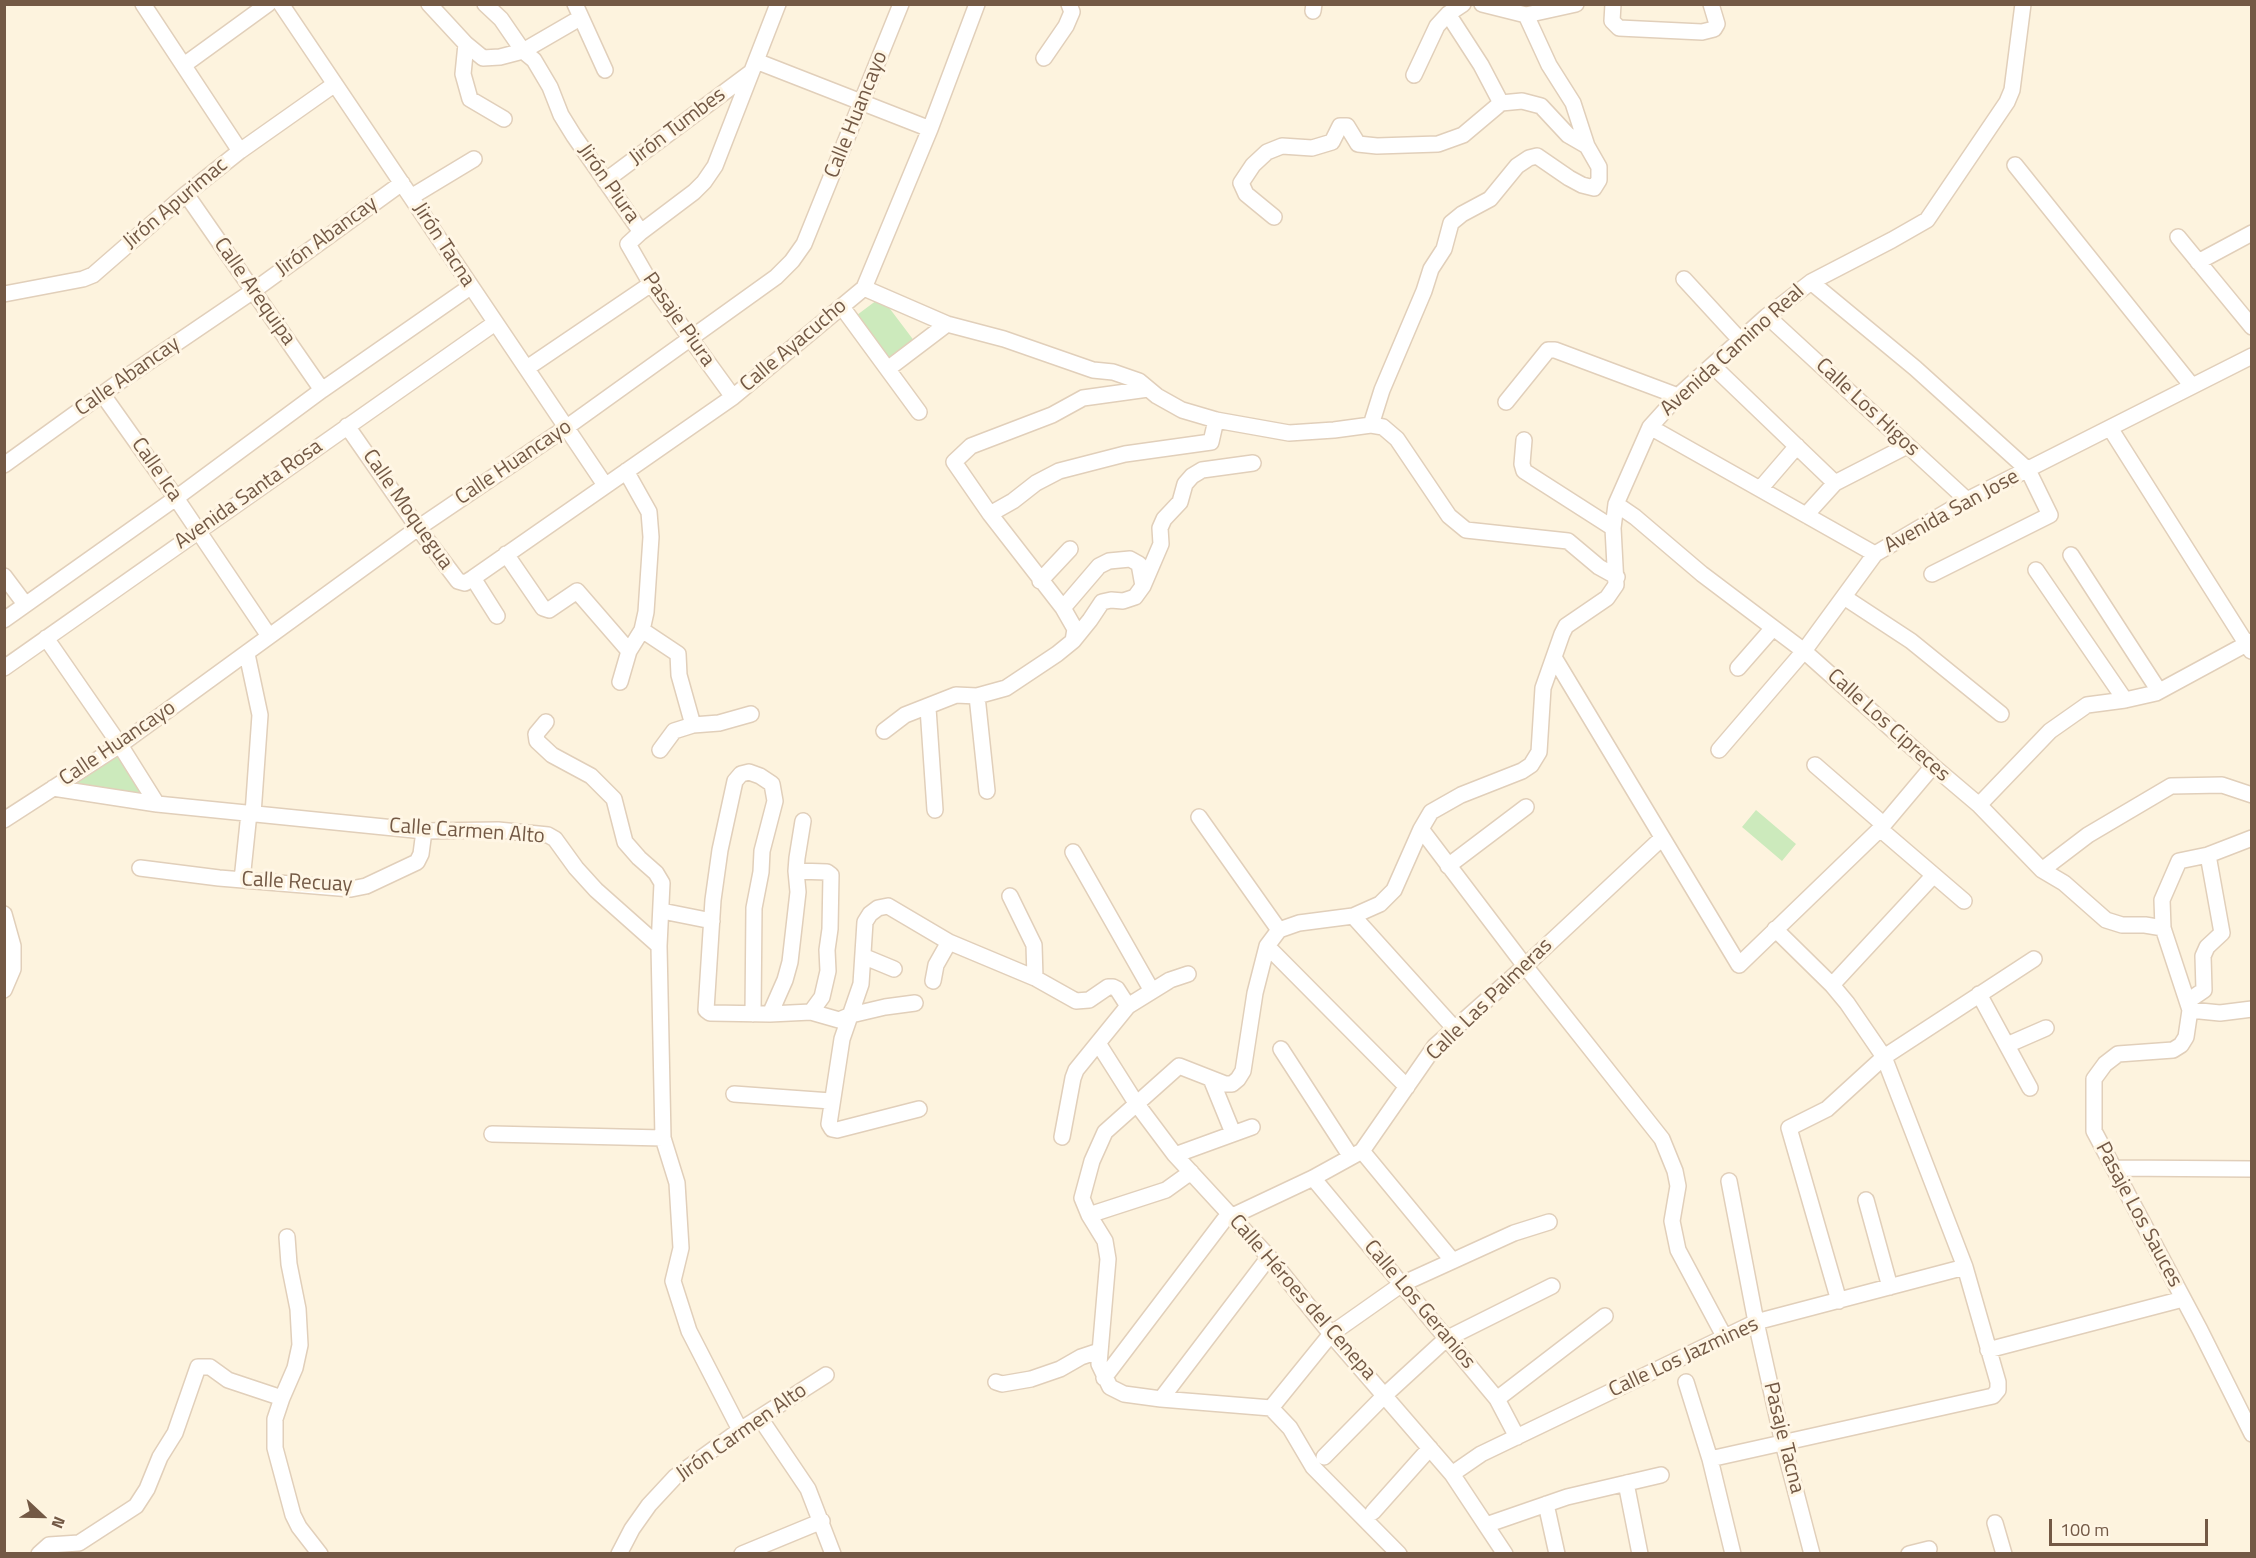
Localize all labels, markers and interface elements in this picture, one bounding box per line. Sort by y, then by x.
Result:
street label: Calle Huancayo [820,48,894,182]
street label: Jirón Tumbes [625,83,731,171]
street label: Jirón Piura [572,140,644,228]
street label: Jirón Apurimac [119,153,233,255]
street label: Jirón Abancay [271,192,383,282]
street label: Jirón Tacna [406,198,480,292]
street label: Calle Arequipa [208,233,300,351]
street label: Pasaje Piura [636,268,720,372]
street label: Avenida Camino Real [1656,280,1810,422]
street label: Calle Ayacucho [736,294,852,398]
street label: Calle Abancay [71,332,185,422]
street label: Calle Los Higos [1810,354,1924,462]
street label: Calle Huancayo [451,415,577,511]
street label: Calle Ica [125,433,187,507]
street label: Avenida Santa Rosa [170,435,328,555]
street label: Calle Moquegua [356,445,458,575]
street label: Avenida San Jose [1880,465,2024,559]
street label: Calle Los Cipreces [1821,664,1955,788]
street label: Calle Huancayo [55,696,181,792]
street label: Calle Carmen Alto [388,814,546,850]
street label: Calle Recuay [241,868,353,898]
street label: Calle Las Palmeras [1422,934,1558,1066]
street label: Pasaje Los Sauces [2089,1138,2187,1292]
street label: Calle Héroes del Cenepa [1223,1210,1381,1386]
street label: Calle Los Geranios [1358,1235,1480,1375]
street label: Calle Los Jazmines [1605,1312,1763,1404]
street label: Jirón Carmen Alto [672,1379,812,1487]
street label: Pasaje Tacna [1757,1380,1809,1496]
north arrow [12,1486,72,1546]
scale bar [2052,1507,2211,1545]
text: N [45,1513,72,1532]
text: 100 m [2060,1516,2109,1543]

